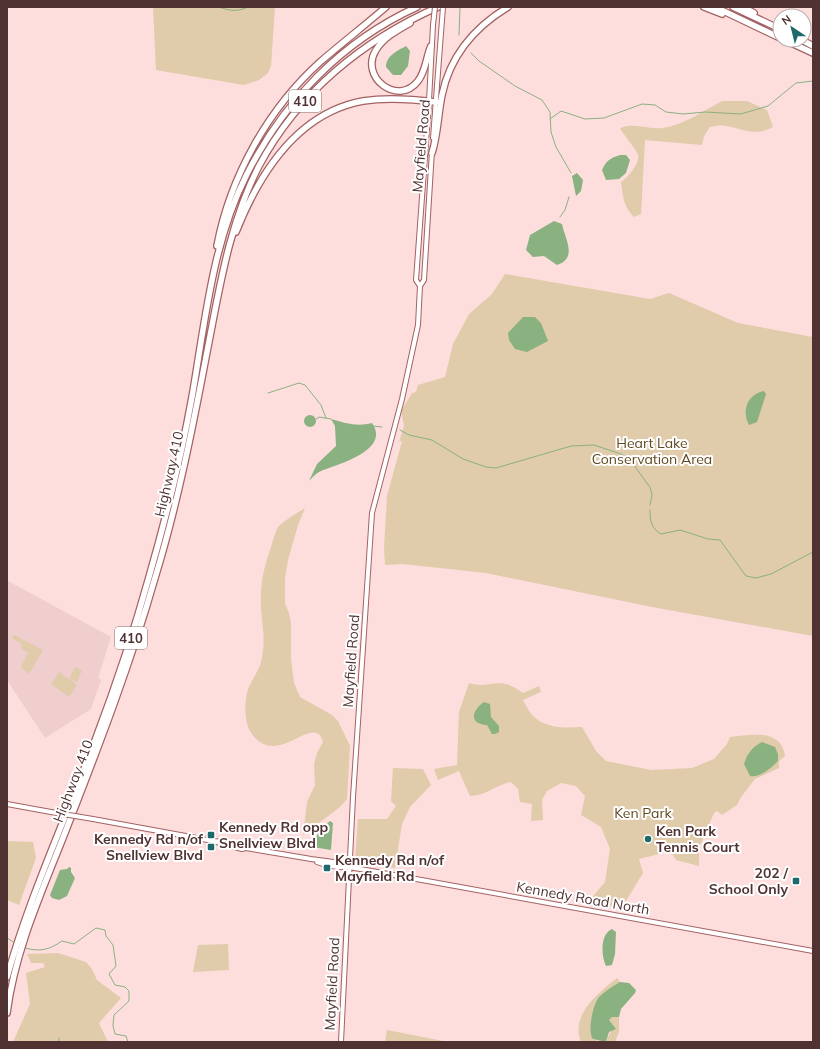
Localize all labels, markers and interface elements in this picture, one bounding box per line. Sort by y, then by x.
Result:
north arrow [772,8,812,48]
text: N [779,12,794,28]
road number: 410 [289,90,321,112]
street label: Mayfield Road [408,99,434,193]
street label: Highway 410 [150,429,188,519]
park label: Heart Lake Conservation Area [592,434,712,468]
street label: Mayfield Road [339,614,363,708]
road number: 410 [115,627,147,649]
street label: Highway 410 [49,737,97,825]
park label: Ken Park [614,804,673,822]
place label: Kennedy Rd opp Snellview Blvd [219,818,329,852]
place label: Ken Park Tennis Court [656,822,740,856]
place label: Kennedy Rd n/of Snellview Blvd [94,830,204,864]
marker: Kennedy Rd opp Snellview Blvd [206,830,216,840]
marker: Ken Park Tennis Court [643,834,653,844]
marker: Kennedy Rd n/of Snellview Blvd [206,842,216,852]
place label: Kennedy Rd n/of Mayfield Rd [335,851,445,885]
marker: Kennedy Rd n/of Mayfield Rd [322,863,332,873]
place label: 202 / School Only [709,864,789,898]
marker: 202 / School Only [791,876,801,886]
street label: Kennedy Road North [515,877,651,919]
street label: Mayfield Road [321,937,343,1031]

